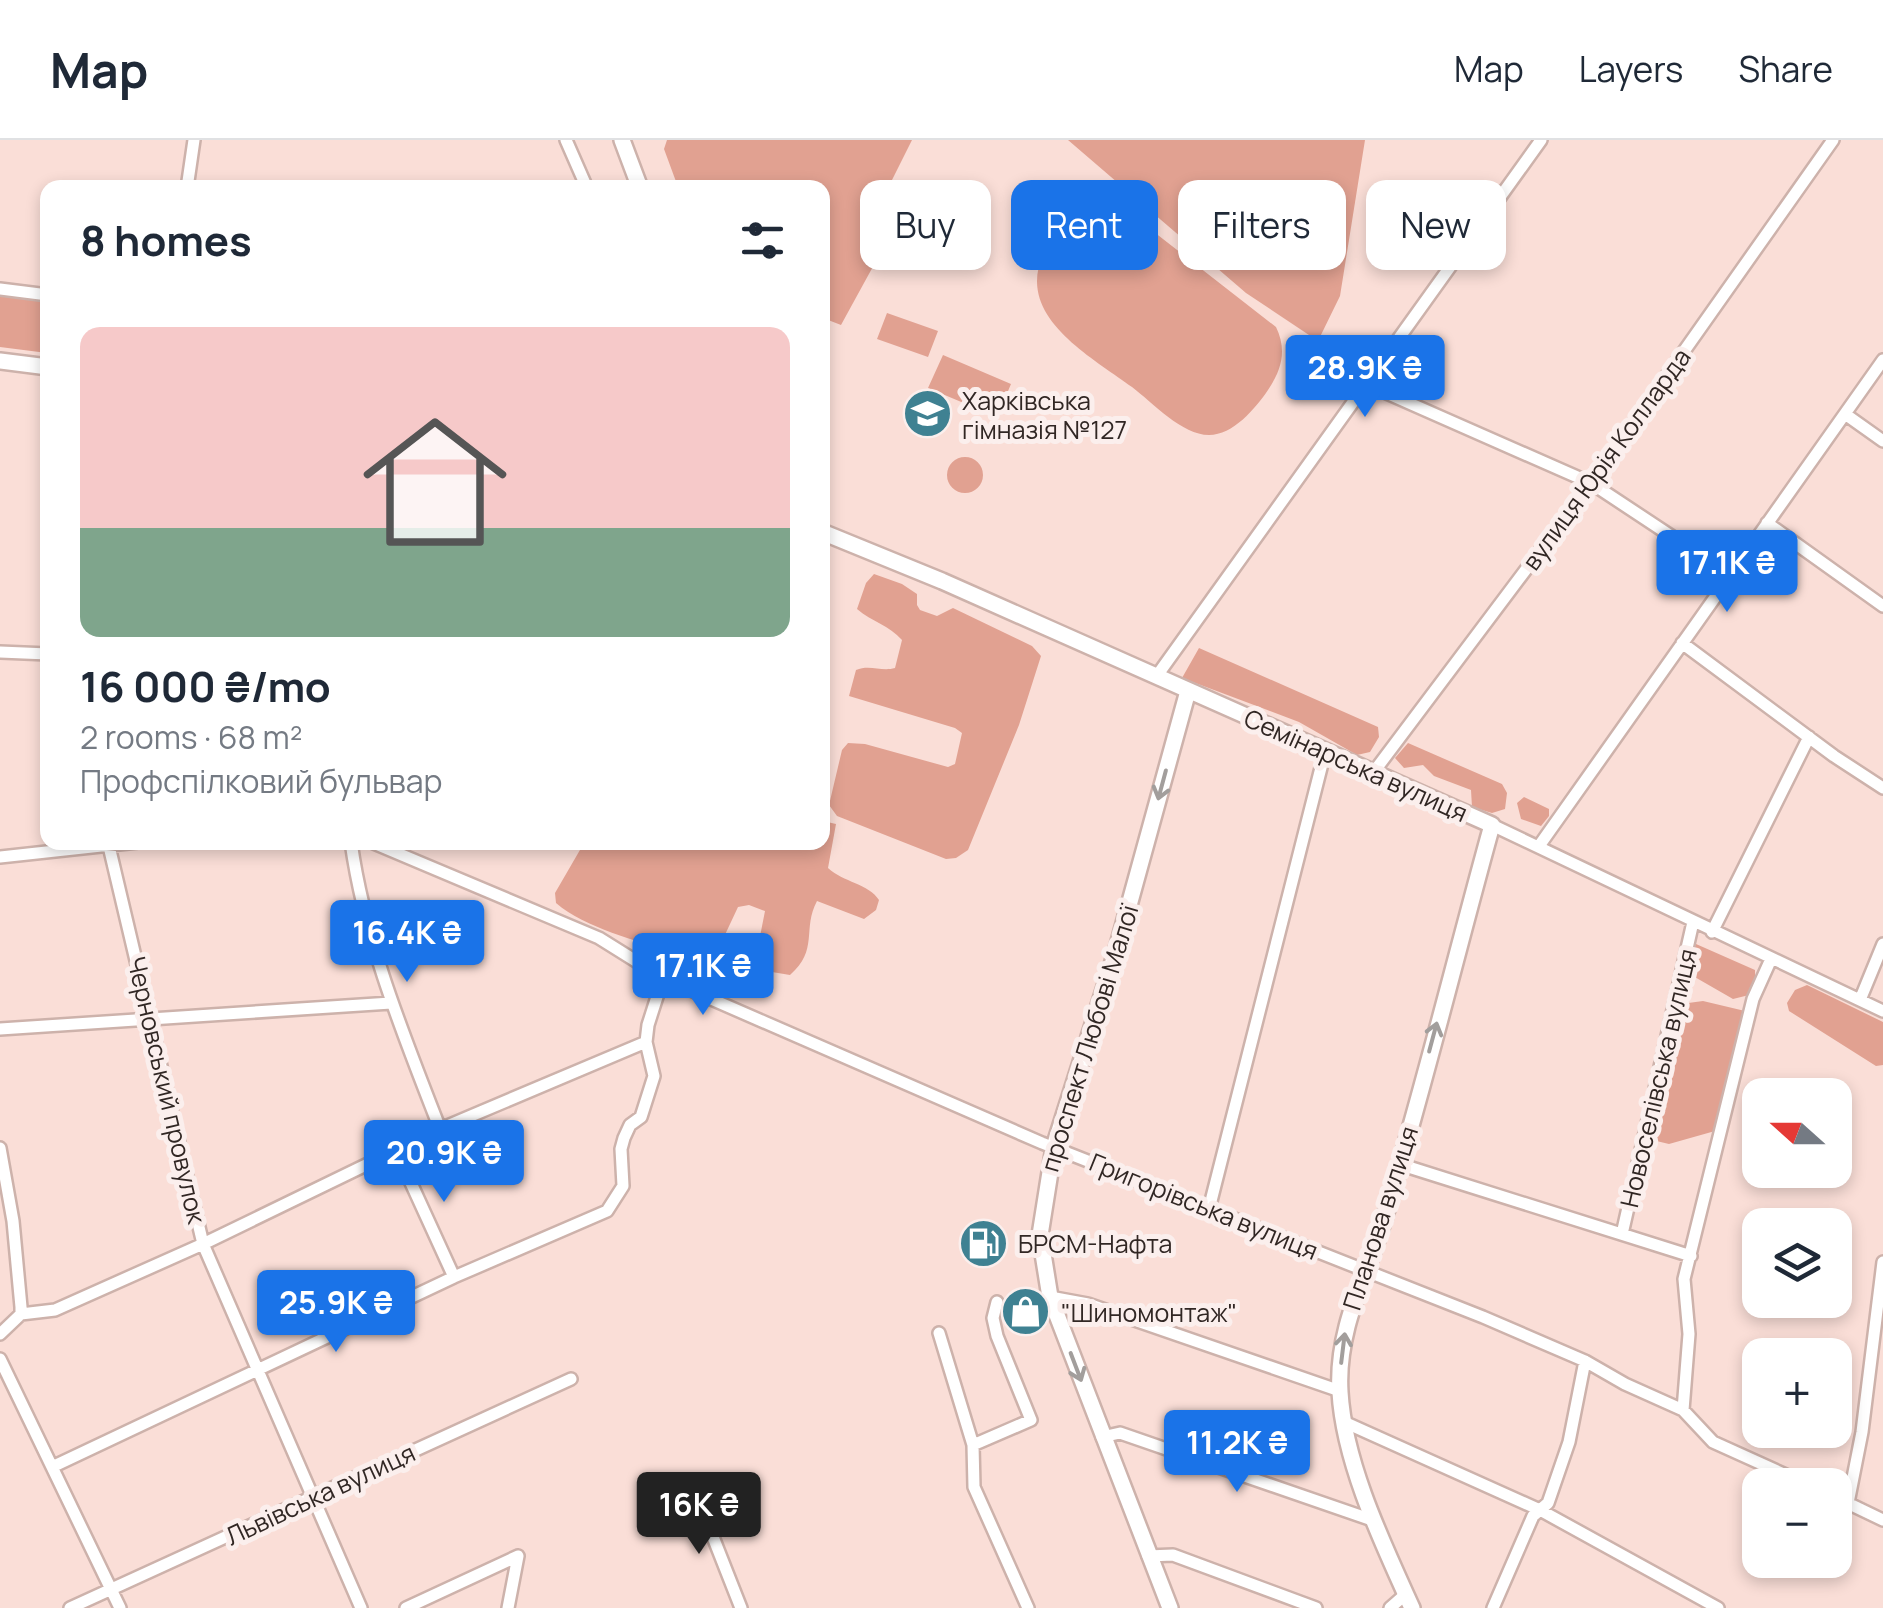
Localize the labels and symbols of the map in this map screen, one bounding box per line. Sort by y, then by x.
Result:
pin: 28.9K ₴ [1273,335,1457,420]
street label: вулиця Юрія Колларда [1514,341,1698,577]
place label: Харківська гімназія №127 [962,383,1127,447]
school or university icon: Харківська гімназія №127 [901,388,953,440]
pin: 17.1K ₴ [1635,530,1819,615]
street label: Семінарська вулиця [1239,700,1473,830]
one-way arrow [1152,769,1170,800]
street label: проспект Любові Малої [1032,899,1147,1176]
pin: 16.4K ₴ [315,900,499,985]
pin: 17.1K ₴ [611,933,795,1018]
street label: Новоселівська вулиця [1611,945,1705,1211]
street label: Черновський провулок [119,953,215,1228]
one-way arrow [1425,1022,1444,1053]
north arrow [1742,1078,1852,1188]
pin: 20.9K ₴ [352,1120,536,1205]
street label: Планова вулиця [1334,1122,1426,1314]
street label: Григорівська вулиця [1084,1144,1324,1268]
fuel station icon: БРСМ-Нафта [957,1217,1009,1269]
place label: БРСМ-Нафта [1018,1226,1172,1261]
pin: 25.9K ₴ [244,1270,428,1355]
shop icon: "Шиномонтаж" [1000,1286,1052,1338]
place label: "Шиномонтаж" [1061,1295,1237,1330]
one-way arrow [1334,1333,1352,1365]
one-way arrow [1068,1351,1086,1382]
pin: 11.2K ₴ [1145,1410,1329,1495]
street label: Львівська вулиця [219,1435,421,1553]
pin: 16K ₴ [629,1472,769,1557]

